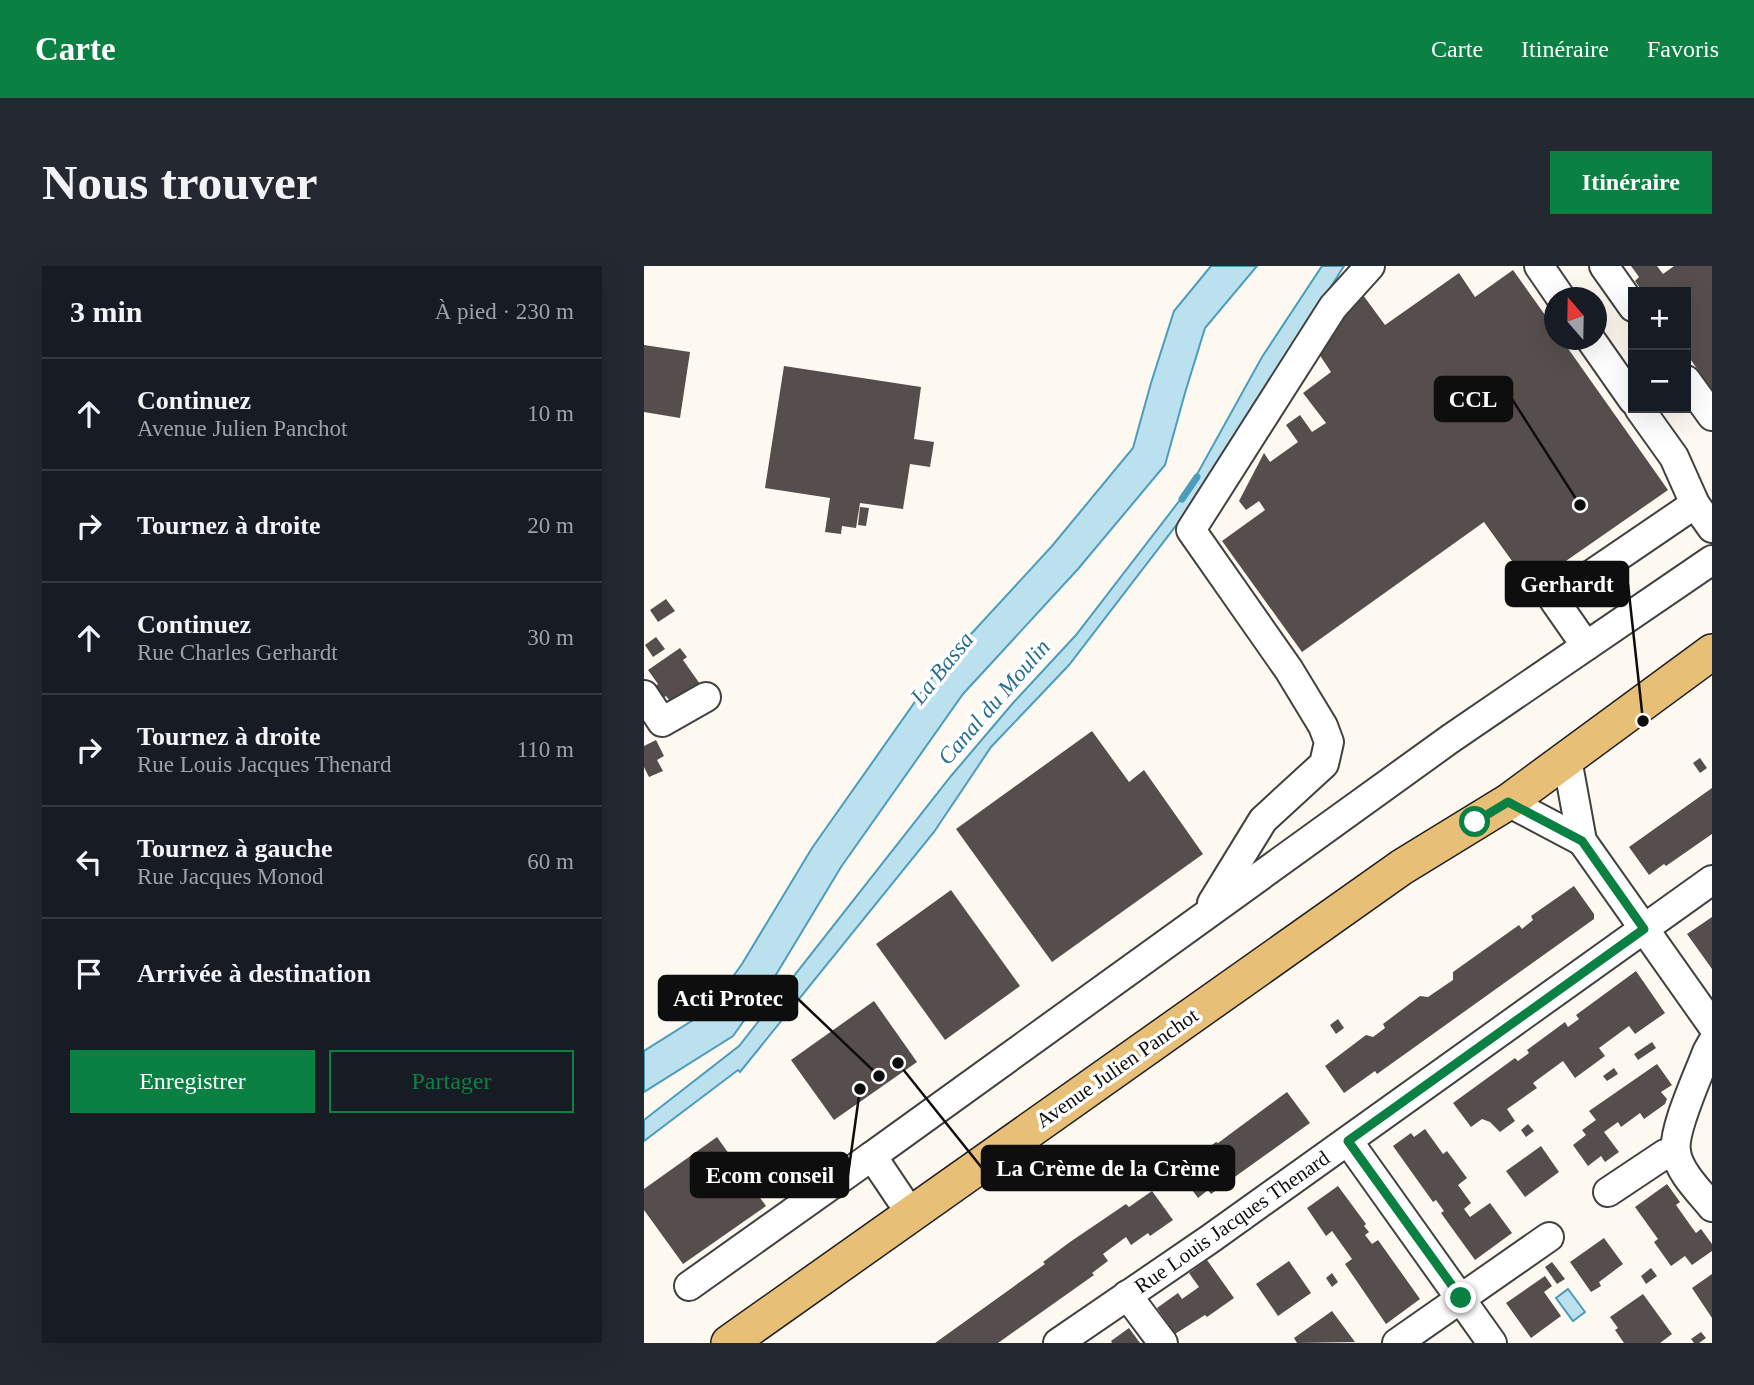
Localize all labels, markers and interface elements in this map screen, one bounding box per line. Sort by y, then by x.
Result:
text: Carte [35,31,116,67]
text: Carte [1431,36,1483,62]
text: Itinéraire [1521,36,1609,62]
text: Favoris [1647,36,1719,62]
button: Itinéraire [1550,151,1712,214]
text: Nous trouver [42,155,317,210]
north arrow [1544,287,1607,350]
map controls [1628,287,1691,413]
button: + [1628,287,1691,350]
text: 3 min [70,295,143,328]
text: À pied · 230 m [435,299,574,324]
button: − [1628,350,1691,413]
callout: CCL [1435,377,1512,421]
text: Continuez [137,386,251,415]
text: CCL [1449,387,1497,412]
icon: ahead [70,395,108,433]
text: 10 m [527,401,574,426]
text: Avenue Julien Panchot [137,416,347,441]
icon: right [70,507,108,545]
text: Tournez à droite [137,511,320,540]
text: 20 m [527,513,574,538]
callout: Gerhardt [1506,562,1628,606]
text: Gerhardt [1520,572,1614,597]
text: Continuez [137,610,251,639]
icon: ahead [70,619,108,657]
text: 30 m [527,625,574,650]
water label: La Bassa [905,627,978,710]
water label: Canal du Moulin [933,634,1055,770]
text: Rue Charles Gerhardt [137,640,338,665]
text: Tournez à droite [137,722,320,751]
icon: right [70,731,108,769]
text: 110 m [517,737,574,762]
text: Rue Louis Jacques Thenard [137,752,391,777]
route start [1459,806,1490,837]
text: Tournez à gauche [137,834,333,863]
icon: left [70,843,108,881]
text: 60 m [527,849,574,874]
text: Rue Jacques Monod [137,864,324,889]
icon: arrive [70,955,108,993]
text: Arrivée à destination [137,959,371,988]
callout: Acti Protec [659,976,797,1020]
text: Acti Protec [673,986,783,1011]
street label: Avenue Julien Panchot [1031,1003,1203,1133]
button: Enregistrer [70,1050,315,1113]
button: Partager [329,1050,574,1113]
street label: Rue Louis Jacques Thenard [1130,1145,1334,1298]
callout: La Crème de la Crème [982,1146,1234,1190]
callout: Ecom conseil [691,1153,848,1197]
text: La Crème de la Crème [996,1156,1220,1181]
text: Ecom conseil [706,1163,834,1188]
route end [1445,1282,1476,1313]

